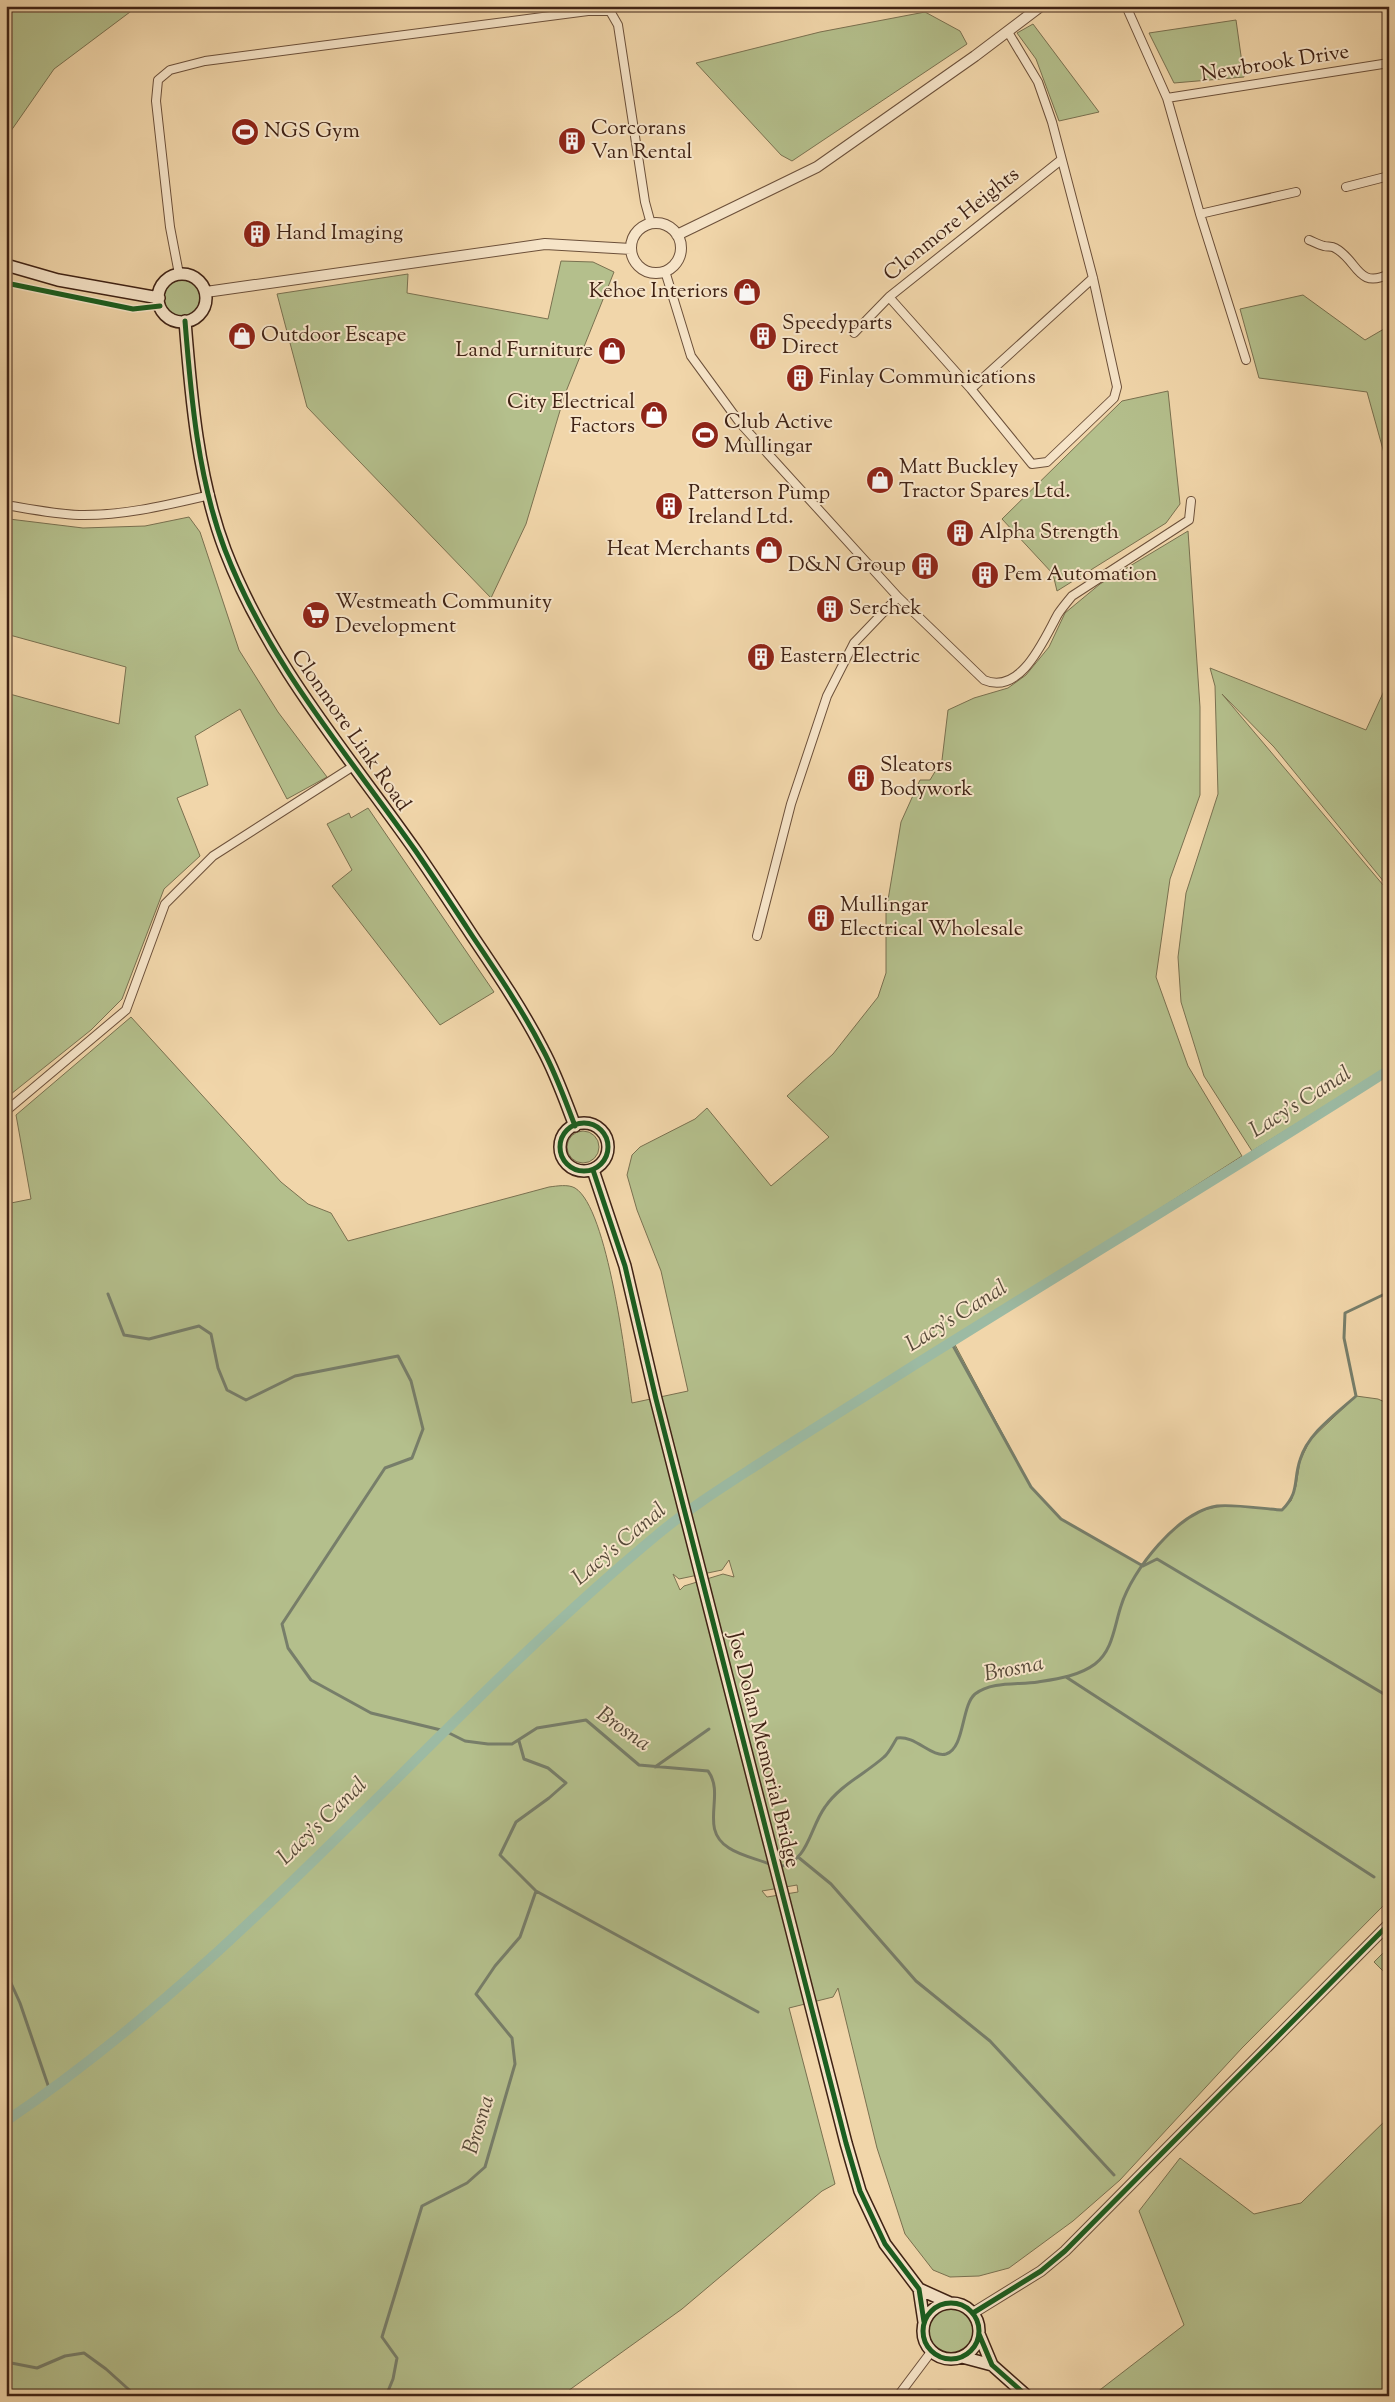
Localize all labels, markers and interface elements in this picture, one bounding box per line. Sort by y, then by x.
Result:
street label: Newbrook Drive [1199,37,1351,91]
place label: Corcorans Van Rental [591,114,693,168]
sports icon: NGS Gym [230,117,260,147]
place label: NGS Gym [264,117,360,147]
building icon: Corcorans Van Rental [557,126,587,156]
street label: Clonmore Heights [878,161,1026,289]
building icon: Hand Imaging [242,219,272,249]
place label: Hand Imaging [276,219,403,249]
place label: Kehoe Interiors [589,277,728,307]
shop icon: Kehoe Interiors [732,277,762,307]
place label: Speedyparts Direct [782,309,892,363]
shop icon: Outdoor Escape [227,321,257,351]
place label: Outdoor Escape [261,321,407,351]
building icon: Speedyparts Direct [748,321,778,351]
place label: Land Furniture [456,336,593,366]
shop icon: Land Furniture [597,336,627,366]
building icon: Finlay Communications [785,363,815,393]
place label: Finlay Communications [819,363,1036,393]
place label: City Electrical Factors [507,388,635,442]
shop icon: City Electrical Factors [639,400,669,430]
place label: Club Active Mullingar [724,408,833,462]
sports icon: Club Active Mullingar [690,420,720,450]
place label: Matt Buckley Tractor Spares Ltd. [899,453,1070,507]
shop icon: Matt Buckley Tractor Spares Ltd. [865,465,895,495]
place label: Patterson Pump Ireland Ltd. [688,479,830,533]
building icon: Patterson Pump Ireland Ltd. [654,491,684,521]
building icon: Alpha Strength [945,518,975,548]
place label: Alpha Strength [979,518,1119,548]
place label: Heat Merchants [607,535,750,565]
shop icon: Heat Merchants [754,535,784,565]
place label: D&N Group [788,551,906,581]
building icon: D&N Group [910,551,940,581]
building icon: Pem Automation [970,560,1000,590]
place label: Pem Automation [1004,560,1157,590]
place label: Westmeath Community Development [335,588,553,642]
building icon: Serchek [815,594,845,624]
place label: Serchek [849,594,922,624]
supermarket icon: Westmeath Community Development [301,600,331,630]
building icon: Eastern Electric [746,642,776,672]
place label: Eastern Electric [780,642,920,672]
street label: Clonmore Link Road [283,644,417,818]
place label: Sleators Bodywork [880,751,973,805]
building icon: Sleators Bodywork [846,763,876,793]
place label: Mullingar Electrical Wholesale [840,891,1024,945]
building icon: Mullingar Electrical Wholesale [806,903,836,933]
water label: Lacy's Canal [1244,1059,1358,1147]
water label: Lacy's Canal [900,1273,1014,1361]
water label: Lacy's Canal [566,1496,674,1594]
street label: Joe Dolan Memorial Bridge [719,1628,807,1871]
water label: Brosna [982,1649,1046,1691]
water label: Brosna [589,1700,657,1760]
water label: Lacy's Canal [271,1770,376,1873]
water label: Brosna [456,2092,504,2158]

